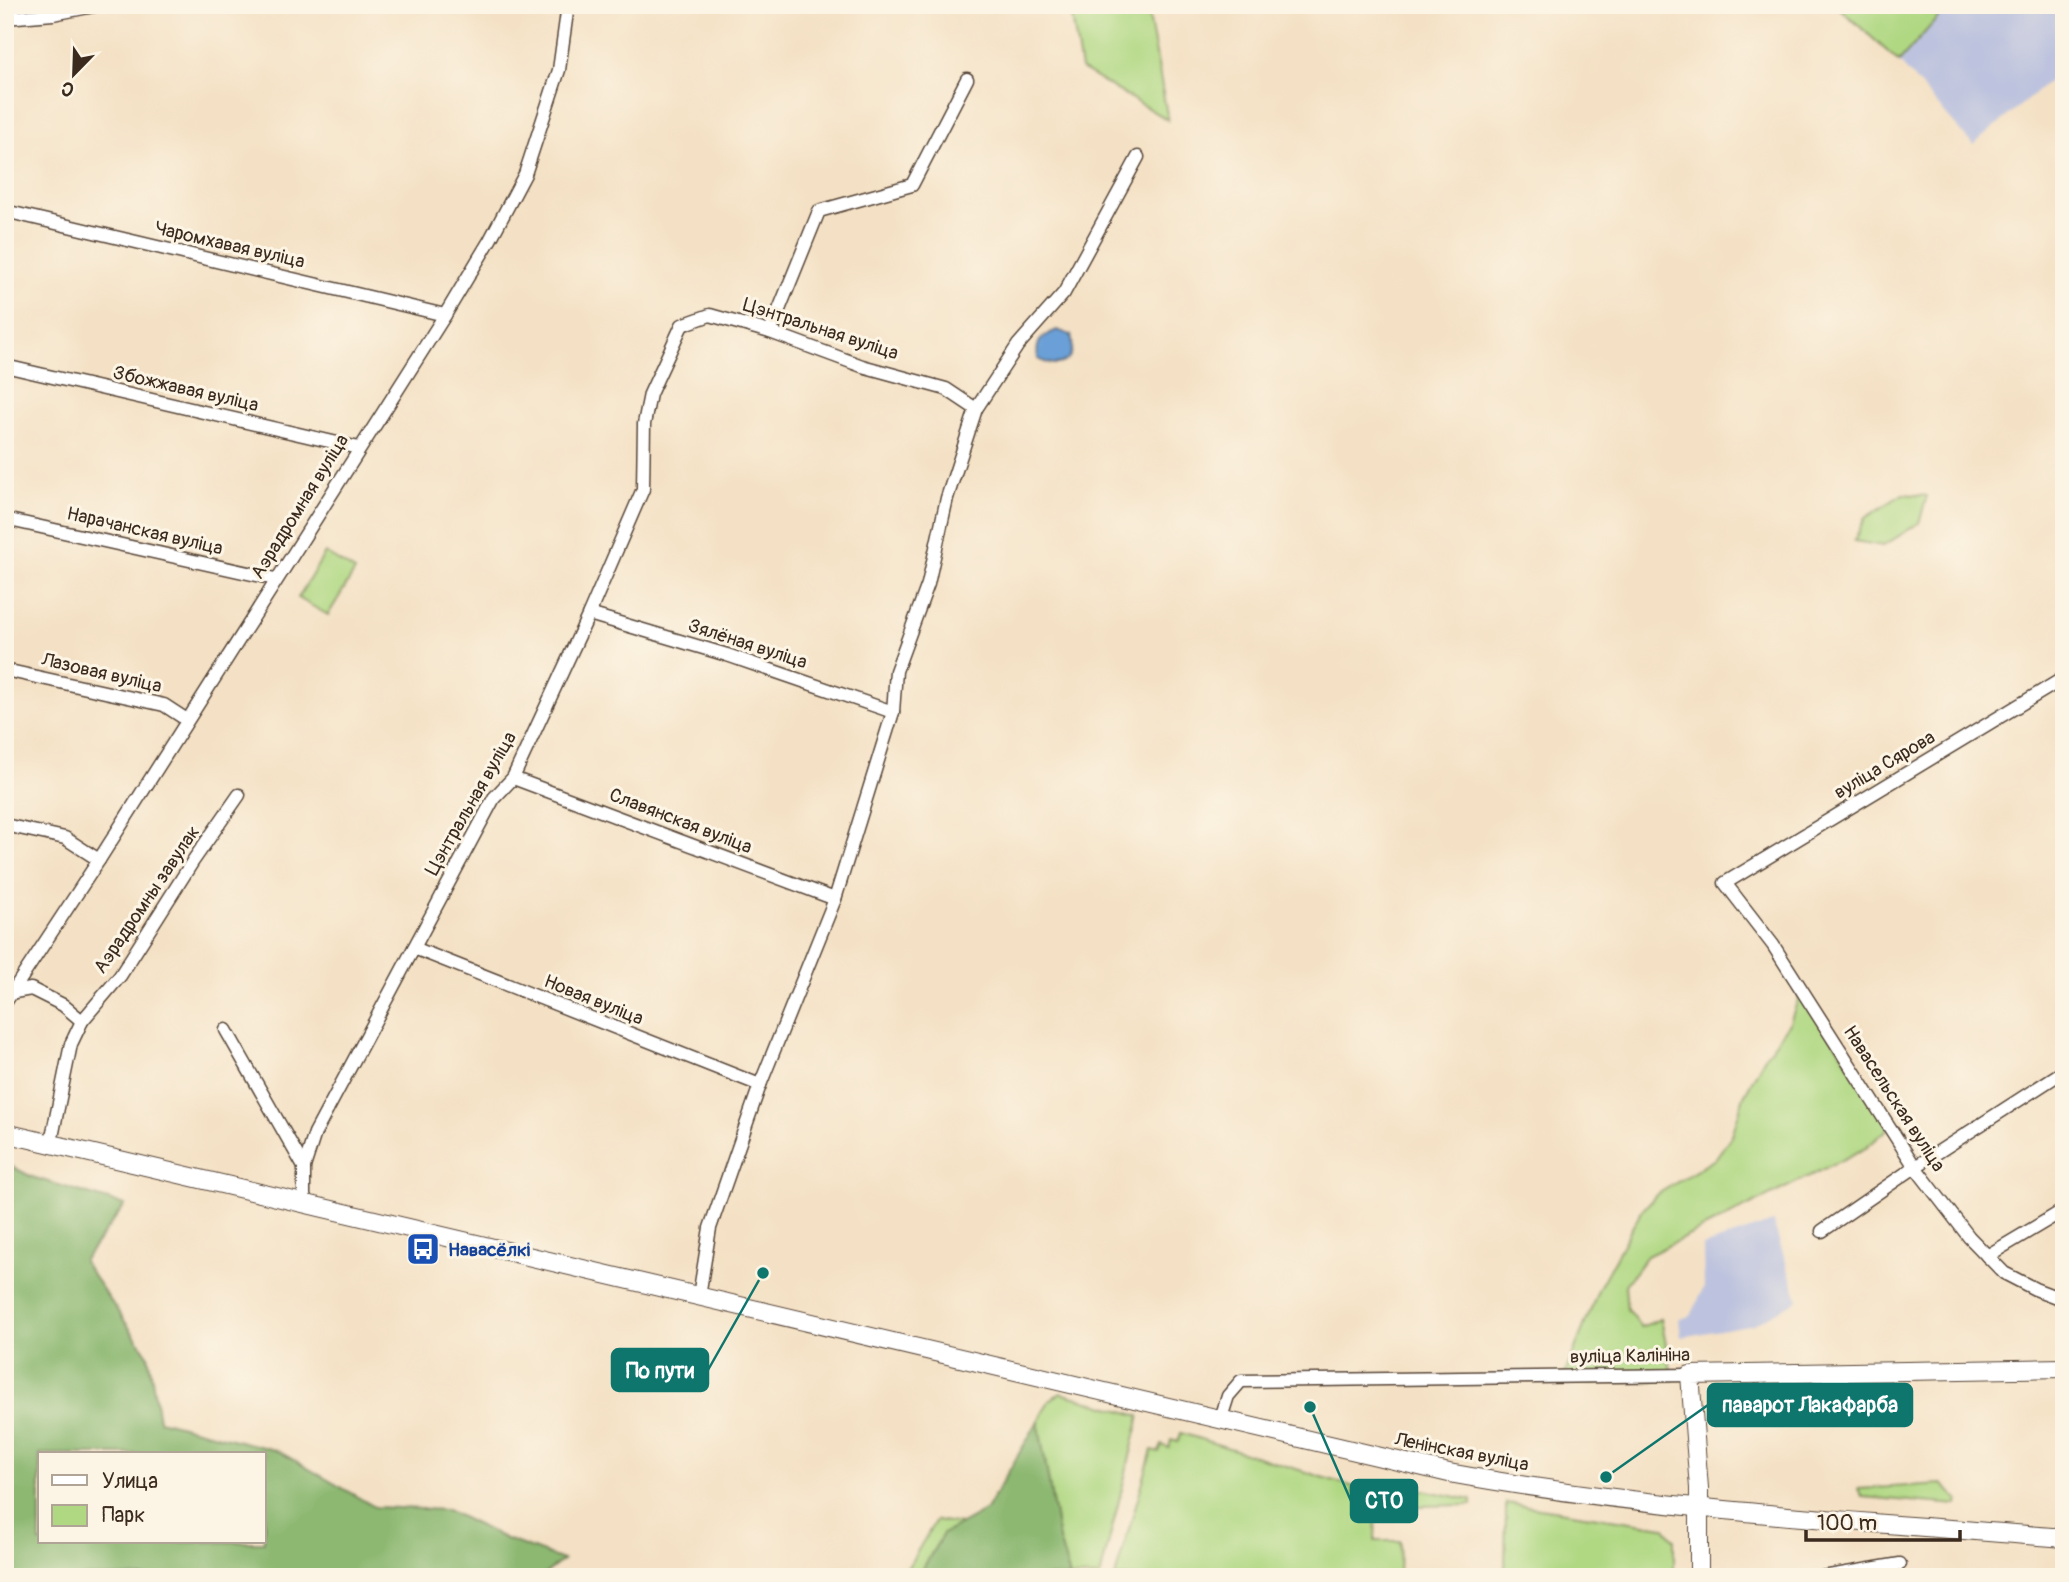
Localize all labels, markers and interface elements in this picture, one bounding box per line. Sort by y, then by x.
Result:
north arrow [38,38,108,108]
text: С [57,75,78,102]
street label: Чаромхавая вуліца [152,216,307,274]
street label: Цэнтральная вуліца [740,292,902,365]
street label: Збожжавая вуліца [111,361,261,417]
street label: Аэрадромная вуліца [246,429,354,583]
street label: Нарачанская вуліца [64,501,225,561]
street label: Зялёная вуліца [685,613,810,675]
street label: Лазовая вуліца [38,647,164,698]
street label: вуліца Сярова [1830,725,1940,804]
street label: Цэнтральная вуліца [420,727,522,880]
street label: Славянская вуліца [606,783,756,859]
street label: Аэрадромны завулак [88,821,205,978]
street label: Новая вуліца [540,969,647,1031]
street label: Навасельская вуліца [1838,1021,1951,1176]
bus stop icon: Навасёлкі [404,1230,442,1268]
place label: Навасёлкі [448,1238,531,1262]
street label: вуліца Калініна [1570,1343,1690,1369]
callout: По пути [612,1349,708,1391]
text: По пути [626,1358,695,1385]
callout: паварот Лакафарба [1708,1384,1912,1426]
text: паварот Лакафарба [1722,1392,1898,1419]
street label: Ленінская вуліца [1392,1427,1531,1477]
legend [38,1452,266,1544]
text: Улица [102,1468,158,1495]
callout: СТО [1351,1480,1417,1522]
text: СТО [1365,1488,1403,1515]
scale bar [1806,1498,1960,1542]
text: Парк [102,1502,145,1529]
text: 100 m [1817,1510,1877,1537]

